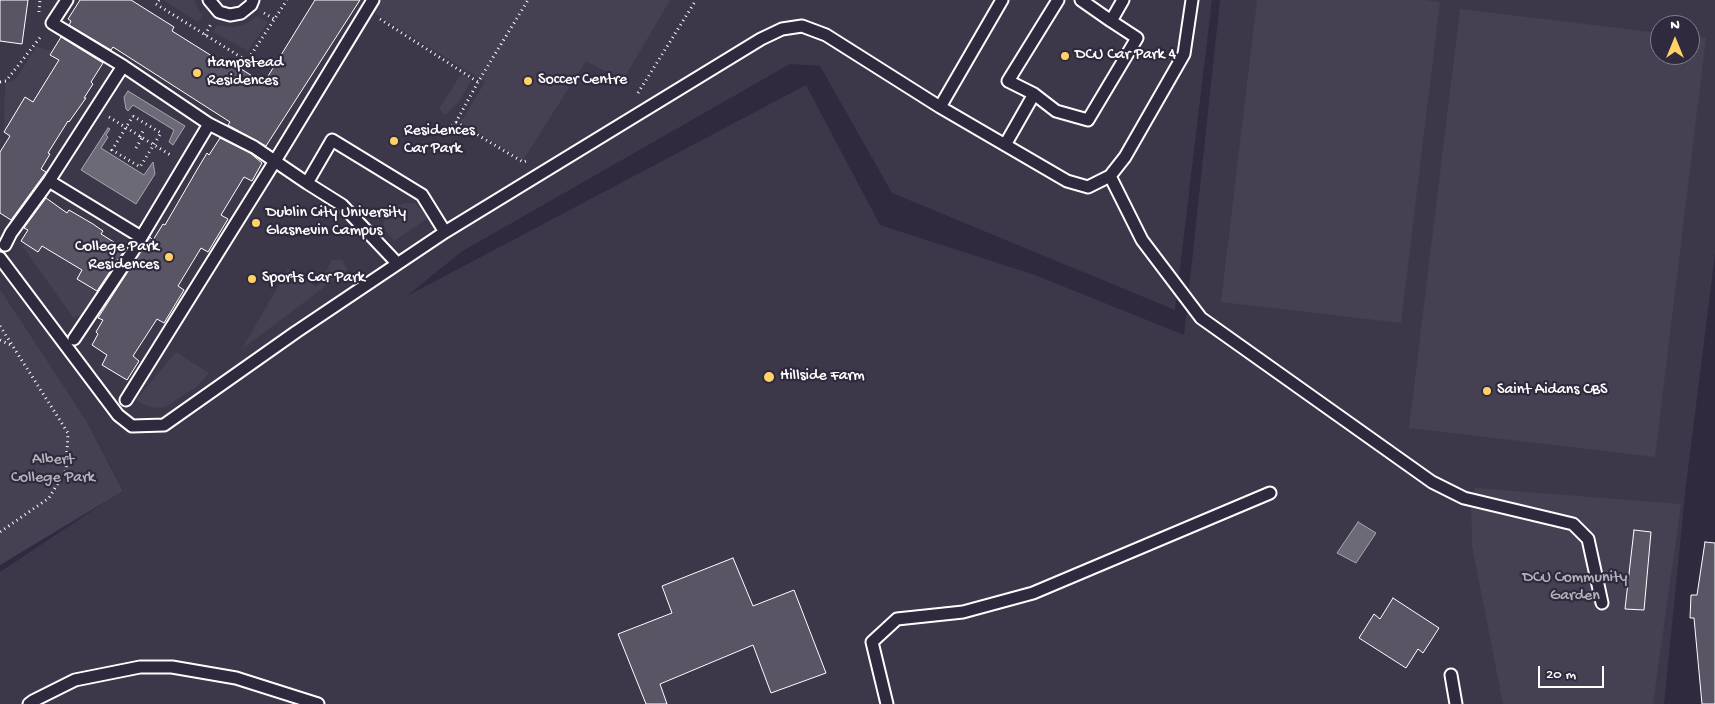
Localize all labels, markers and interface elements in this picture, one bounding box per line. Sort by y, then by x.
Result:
north arrow [1650,15,1700,65]
text: N [1670,17,1680,34]
place label: DCU Car Park 4 [1075,46,1176,66]
marker: DCU Car Park 4 [1059,50,1071,62]
place label: Hampstead Residences [207,54,283,92]
marker: Hampstead Residences [191,67,203,79]
place label: Soccer Centre [538,71,627,91]
marker: Soccer Centre [522,75,534,87]
place label: Residences Car Park [404,122,475,160]
marker: Residences Car Park [388,135,400,147]
place label: Dublin City University Glasnevin Campus [266,204,406,242]
marker: Dublin City University Glasnevin Campus [250,217,262,229]
place label: College Park Residences [75,238,159,276]
marker: College Park Residences [163,251,175,263]
place label: Sports Car Park [262,269,365,289]
marker: Sports Car Park [246,273,258,285]
place label: Hillside Farm [780,367,865,387]
marker: Hillside Farm [762,370,776,384]
place label: Saint Aidans CBS [1497,381,1607,401]
marker: Saint Aidans CBS [1481,385,1493,397]
park label: Albert College Park [11,451,95,489]
park label: DCU Community Garden [1523,569,1627,607]
scale bar [1540,656,1606,688]
text: 20 m [1546,666,1576,684]

